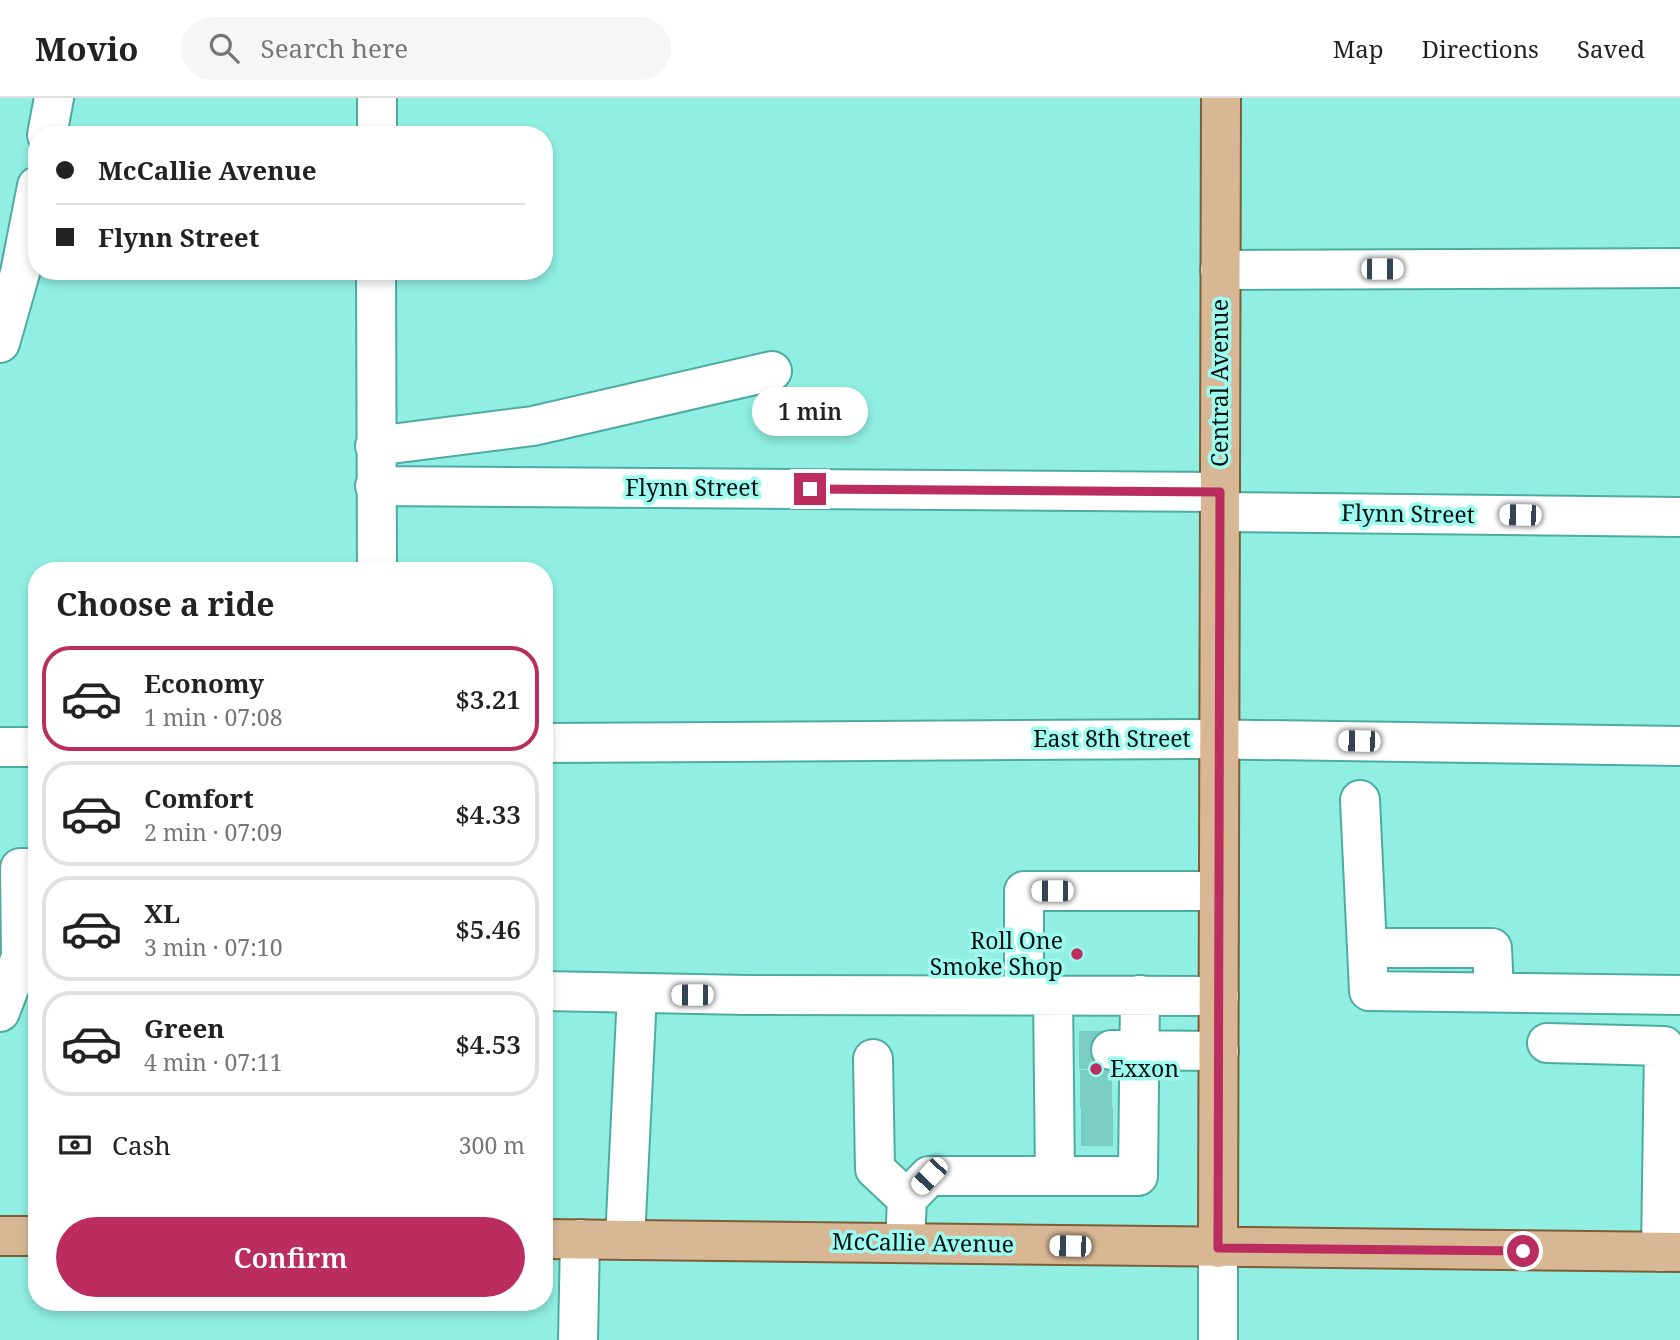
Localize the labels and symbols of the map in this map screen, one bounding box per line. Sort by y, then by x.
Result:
car [1362,259,1404,280]
street label: Central Avenue [1203,299,1235,467]
callout: 1 min [752,388,868,436]
street label: Flynn Street [625,471,759,503]
route end [794,473,826,505]
street label: Flynn Street [1341,496,1475,530]
car [1499,504,1542,526]
street label: East 8th Street [1033,722,1191,754]
car [1338,730,1381,752]
car [1032,881,1074,902]
place label: Roll One Smoke Shop [930,924,1063,982]
marker: Roll One Smoke Shop [1069,946,1085,962]
car [672,985,714,1006]
place label: Exxon [1110,1052,1179,1084]
marker: Exxon [1088,1061,1104,1077]
car [907,1153,952,1199]
street label: McCallie Avenue [832,1224,1014,1260]
car [1049,1235,1092,1257]
route start [1507,1235,1539,1267]

